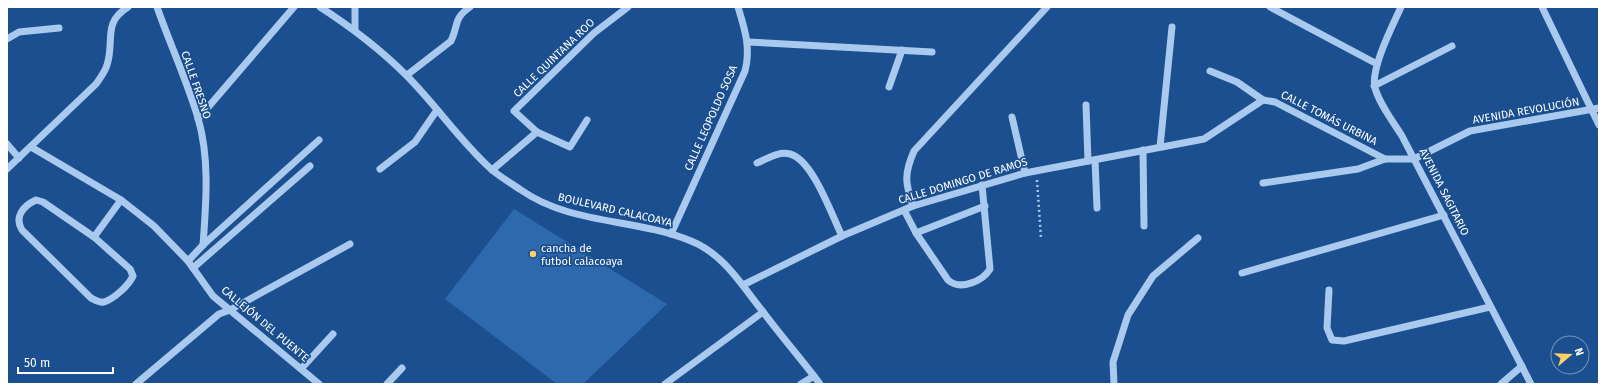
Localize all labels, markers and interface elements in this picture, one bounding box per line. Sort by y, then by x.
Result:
street label: CALLE QUINTANA ROO [511,16,597,100]
street label: CALLE FRESNO [178,49,214,121]
street label: CALLE LEOPOLDO SOSA [682,63,740,173]
street label: CALLE TOMÁS URBINA [1279,87,1380,148]
street label: AVENIDA REVOLUCIÓN [1471,94,1580,127]
street label: AVENIDA SAGITARIO [1416,146,1472,238]
street label: CALLE DOMINGO DE RAMOS [897,155,1029,207]
street label: BOULEVARD CALACOAYA [557,191,674,230]
place label: cancha de futbol calacoaya [541,242,623,268]
marker: cancha de futbol calacoaya [528,249,538,259]
street label: CALLEJÓN DEL PUENTE [218,283,312,365]
north arrow [1550,335,1590,375]
text: N [1572,346,1586,357]
scale bar [18,349,113,375]
text: 50 m [24,356,50,370]

